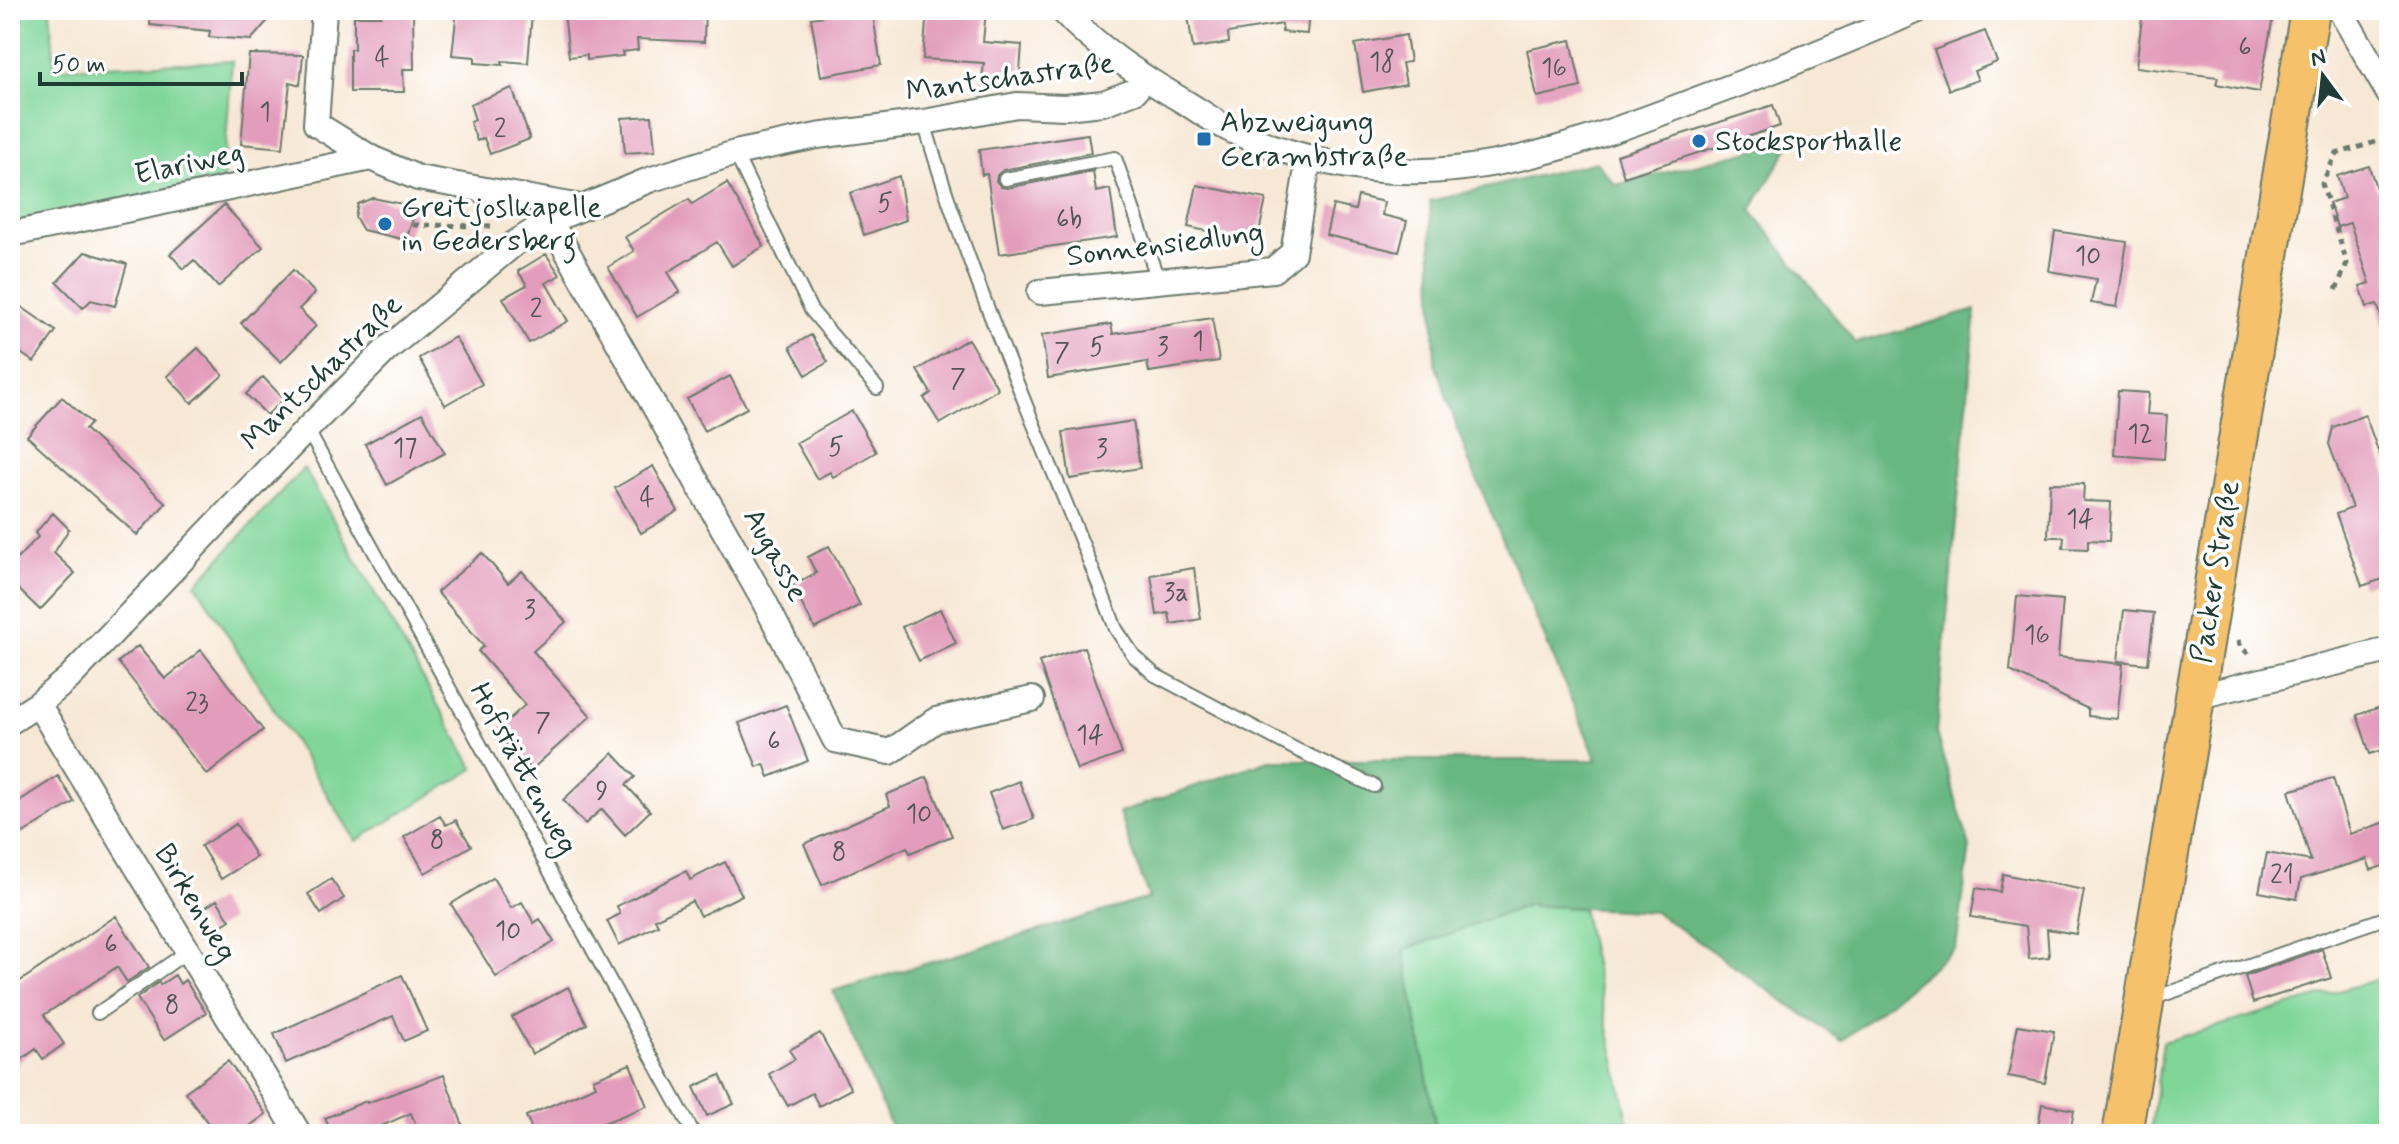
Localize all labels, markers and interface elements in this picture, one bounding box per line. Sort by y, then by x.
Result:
house number: 6 [2238,31,2252,65]
scale bar [40,36,242,86]
north arrow [2283,36,2363,116]
house number: 4 [374,42,390,76]
text: N [2308,43,2329,74]
street label: Mantschastraße [903,44,1117,112]
house number: 18 [1369,46,1395,80]
text: 50 m [52,50,106,81]
house number: 16 [1541,52,1567,86]
house number: 1 [259,96,271,130]
place label: Abzweigung Gerambstraße [1220,103,1408,176]
house number: 2 [494,113,507,147]
place label: Stocksporthalle [1715,122,1902,161]
marker: Abzweigung Gerambstraße [1195,130,1213,148]
marker: Stocksporthalle [1690,132,1708,150]
street label: Elariweg [131,133,247,195]
house number: 5 [877,187,893,221]
place label: Greitjoslkapelle in Gedersberg [401,188,602,264]
house number: 6b [1056,203,1082,237]
street label: Sonnensiedlung [1064,214,1266,278]
marker: Greitjoslkapelle in Gedersberg [376,215,394,233]
house number: 10 [2075,240,2101,274]
street label: Mantschastraße [233,286,411,460]
house number: 2 [530,293,543,327]
house number: 1 [1192,325,1204,359]
house number: 5 [1089,331,1105,365]
house number: 3 [1157,331,1169,365]
house number: 7 [1054,337,1070,371]
house number: 7 [950,363,966,397]
house number: 12 [2127,418,2153,452]
house number: 5 [828,431,844,465]
house number: 17 [393,432,417,466]
house number: 3 [1096,433,1108,467]
street label: Packer Straße [2182,478,2250,666]
house number: 4 [639,482,655,516]
street label: Augasse [733,501,817,609]
house number: 14 [2066,503,2094,537]
house number: 3a [1163,577,1189,611]
house number: 3 [524,594,536,628]
house number: 16 [2024,619,2050,653]
street label: Hofstättenweg [458,676,586,863]
house number: 23 [185,687,209,721]
house number: 7 [535,707,551,741]
house number: 14 [1076,719,1104,753]
house number: 6 [767,725,781,759]
house number: 9 [596,775,608,809]
house number: 10 [906,798,932,832]
house number: 8 [430,824,444,858]
house number: 8 [832,836,846,870]
street label: Birkenweg [143,837,245,970]
house number: 21 [2270,859,2294,893]
house number: 10 [495,915,521,949]
house number: 6 [104,928,118,962]
house number: 8 [165,989,179,1023]

